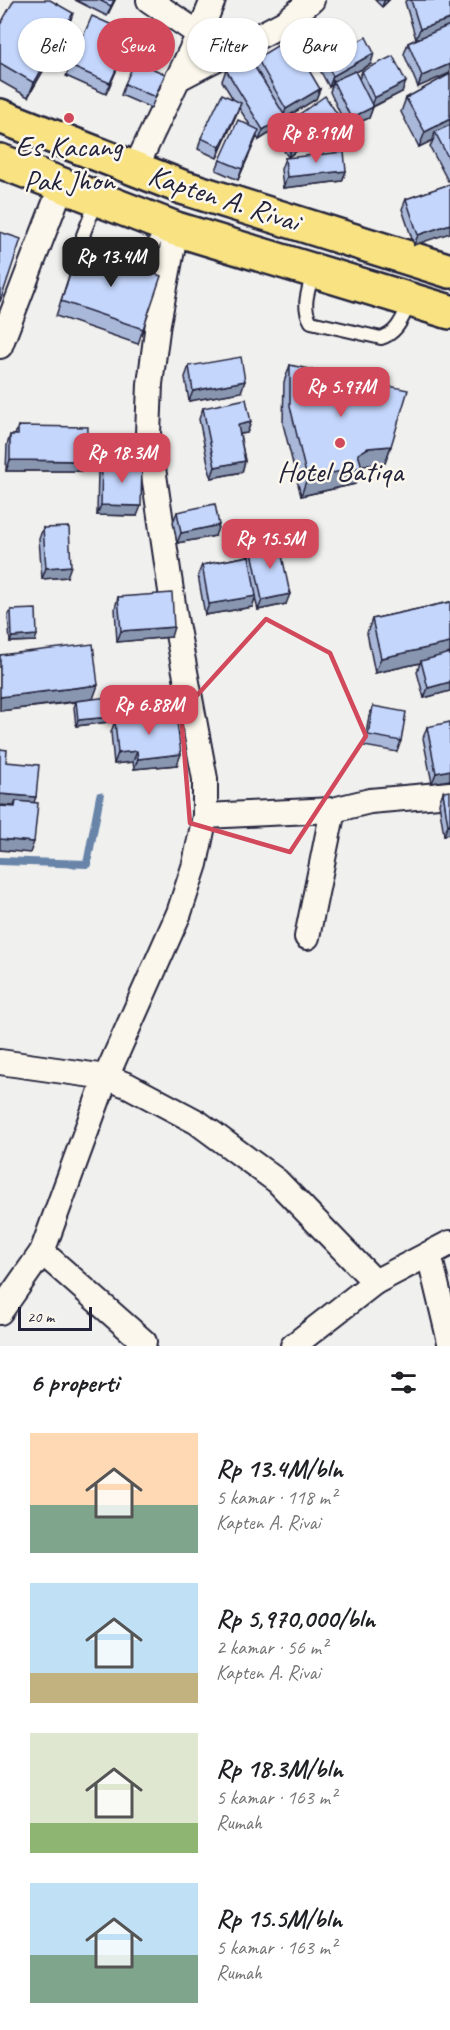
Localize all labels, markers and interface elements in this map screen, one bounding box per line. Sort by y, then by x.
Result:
chip: Beli [18,18,85,72]
chip: Sewa [97,18,175,72]
chip: Filter [187,18,268,72]
chip: Baru [280,18,357,72]
marker: Es Kacang Pak Jhon [62,111,76,125]
pin: Rp 8.19M [254,113,378,164]
text: Rp 8.19M [282,120,350,145]
place label: Es Kacang Pak Jhon [16,127,124,199]
street label: Kapten A. Rivai [144,156,308,241]
pin: Rp 13.4M [49,237,173,288]
text: Rp 13.4M [76,244,146,269]
pin: Rp 5.97M [279,367,403,418]
text: Rp 5.97M [307,374,375,399]
pin: Rp 18.3M [60,433,184,484]
marker: Hotel Batiqa [333,436,347,450]
text: Rp 18.3M [87,440,157,465]
place label: Hotel Batiqa [277,452,405,490]
pin: Rp 15.5M [208,519,332,570]
text: Rp 15.5M [236,526,304,551]
pin: Rp 6.88M [87,685,211,736]
text: Rp 6.88M [114,692,184,717]
scale bar [18,1304,92,1332]
text: 20 m [27,1307,54,1327]
text: 6 properti [30,1366,119,1399]
icon: filters [387,1366,420,1399]
text: Rp 13.4M/bln [216,1452,343,1485]
icon: home [78,1457,150,1529]
text: 5 kamar · 118 m² [216,1485,336,1510]
text: Kapten A. Rivai [216,1510,320,1535]
text: Rp 5,970,000/bln [216,1602,375,1635]
icon: home [78,1607,150,1679]
text: 2 kamar · 56 m² [216,1635,327,1660]
text: Kapten A. Rivai [216,1660,320,1685]
text: Rp 18.3M/bln [216,1752,343,1785]
icon: home [78,1757,150,1829]
text: 5 kamar · 163 m² [216,1785,336,1810]
text: Rumah [216,1810,262,1835]
text: Rp 15.5M/bln [216,1902,342,1935]
icon: home [78,1907,150,1979]
text: 5 kamar · 163 m² [216,1935,336,1960]
text: Rumah [216,1960,262,1985]

